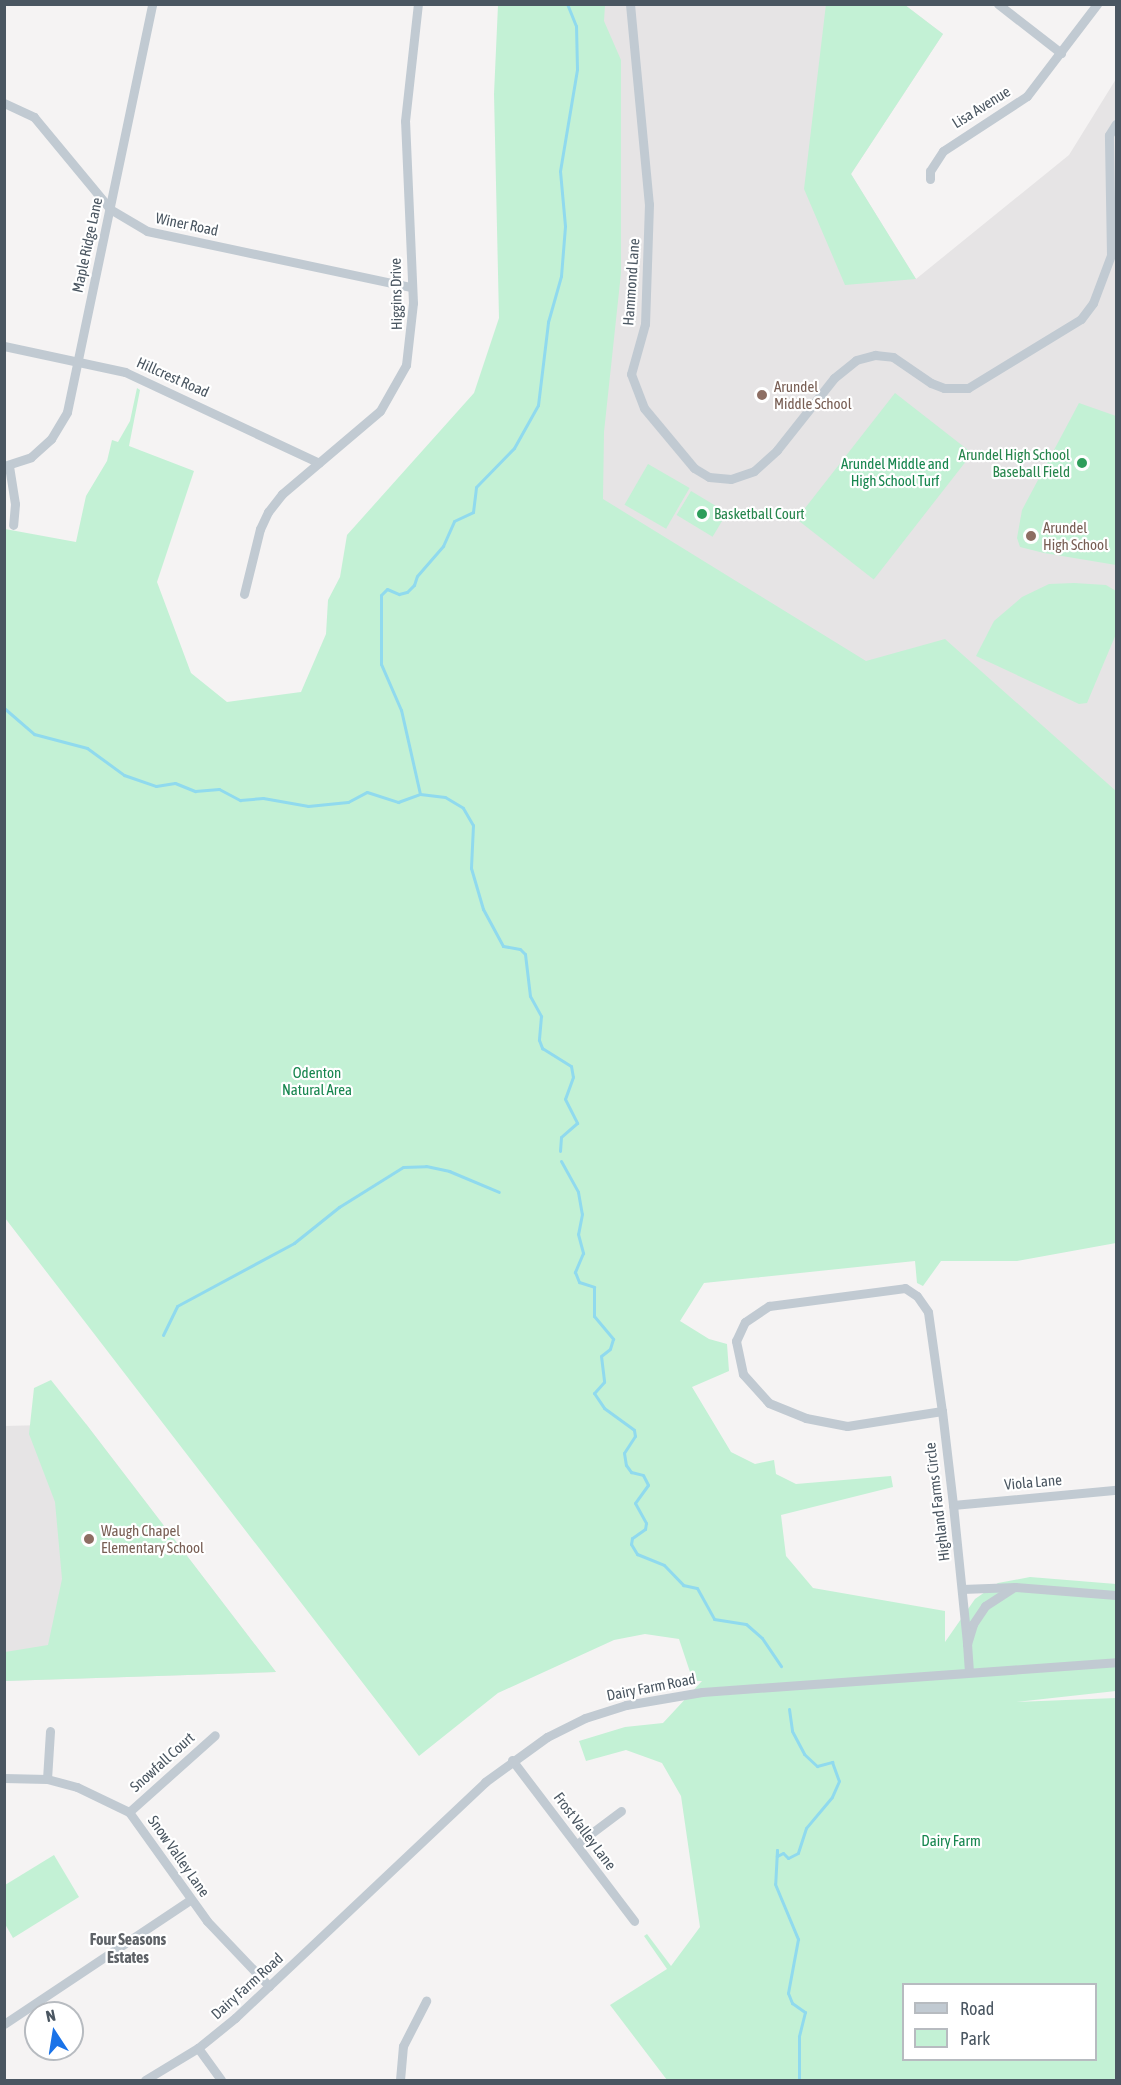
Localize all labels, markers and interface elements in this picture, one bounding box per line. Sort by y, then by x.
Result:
street label: Lisa Avenue [949,82,1013,132]
street label: Maple Ridge Lane [68,196,106,294]
street label: Winer Road [154,209,220,239]
street label: Hammond Lane [619,238,643,326]
street label: Higgins Drive [386,258,406,330]
street label: Hillcrest Road [134,353,212,401]
place label: Arundel Middle School [774,377,852,412]
marker: Arundel Middle School [755,388,769,402]
place label: Arundel High School Baseball Field [959,445,1070,480]
park label: Arundel Middle and High School Turf [841,454,949,489]
marker: Arundel High School Baseball Field [1075,456,1089,470]
place label: Basketball Court [714,505,805,523]
marker: Basketball Court [695,507,709,521]
place label: Arundel High School [1043,518,1108,553]
marker: Arundel High School [1024,529,1038,543]
park label: Odenton Natural Area [282,1063,352,1098]
street label: Highland Farms Circle [921,1442,953,1562]
street label: Viola Lane [1003,1471,1063,1493]
place label: Waugh Chapel Elementary School [101,1521,204,1556]
marker: Waugh Chapel Elementary School [82,1532,96,1546]
street label: Dairy Farm Road [605,1670,697,1704]
street label: Snowfall Court [126,1728,198,1796]
street label: Frost Valley Lane [550,1789,620,1873]
street label: Snow Valley Lane [144,1812,214,1900]
park label: Dairy Farm [921,1832,981,1850]
district label: Four Seasons Estates [90,1929,166,1967]
street label: Dairy Farm Road [207,1949,287,2023]
legend [902,1983,1097,2061]
text: Road [960,1998,994,2019]
north arrow [24,2001,84,2061]
text: N [44,2006,57,2025]
text: Park [960,2028,990,2049]

